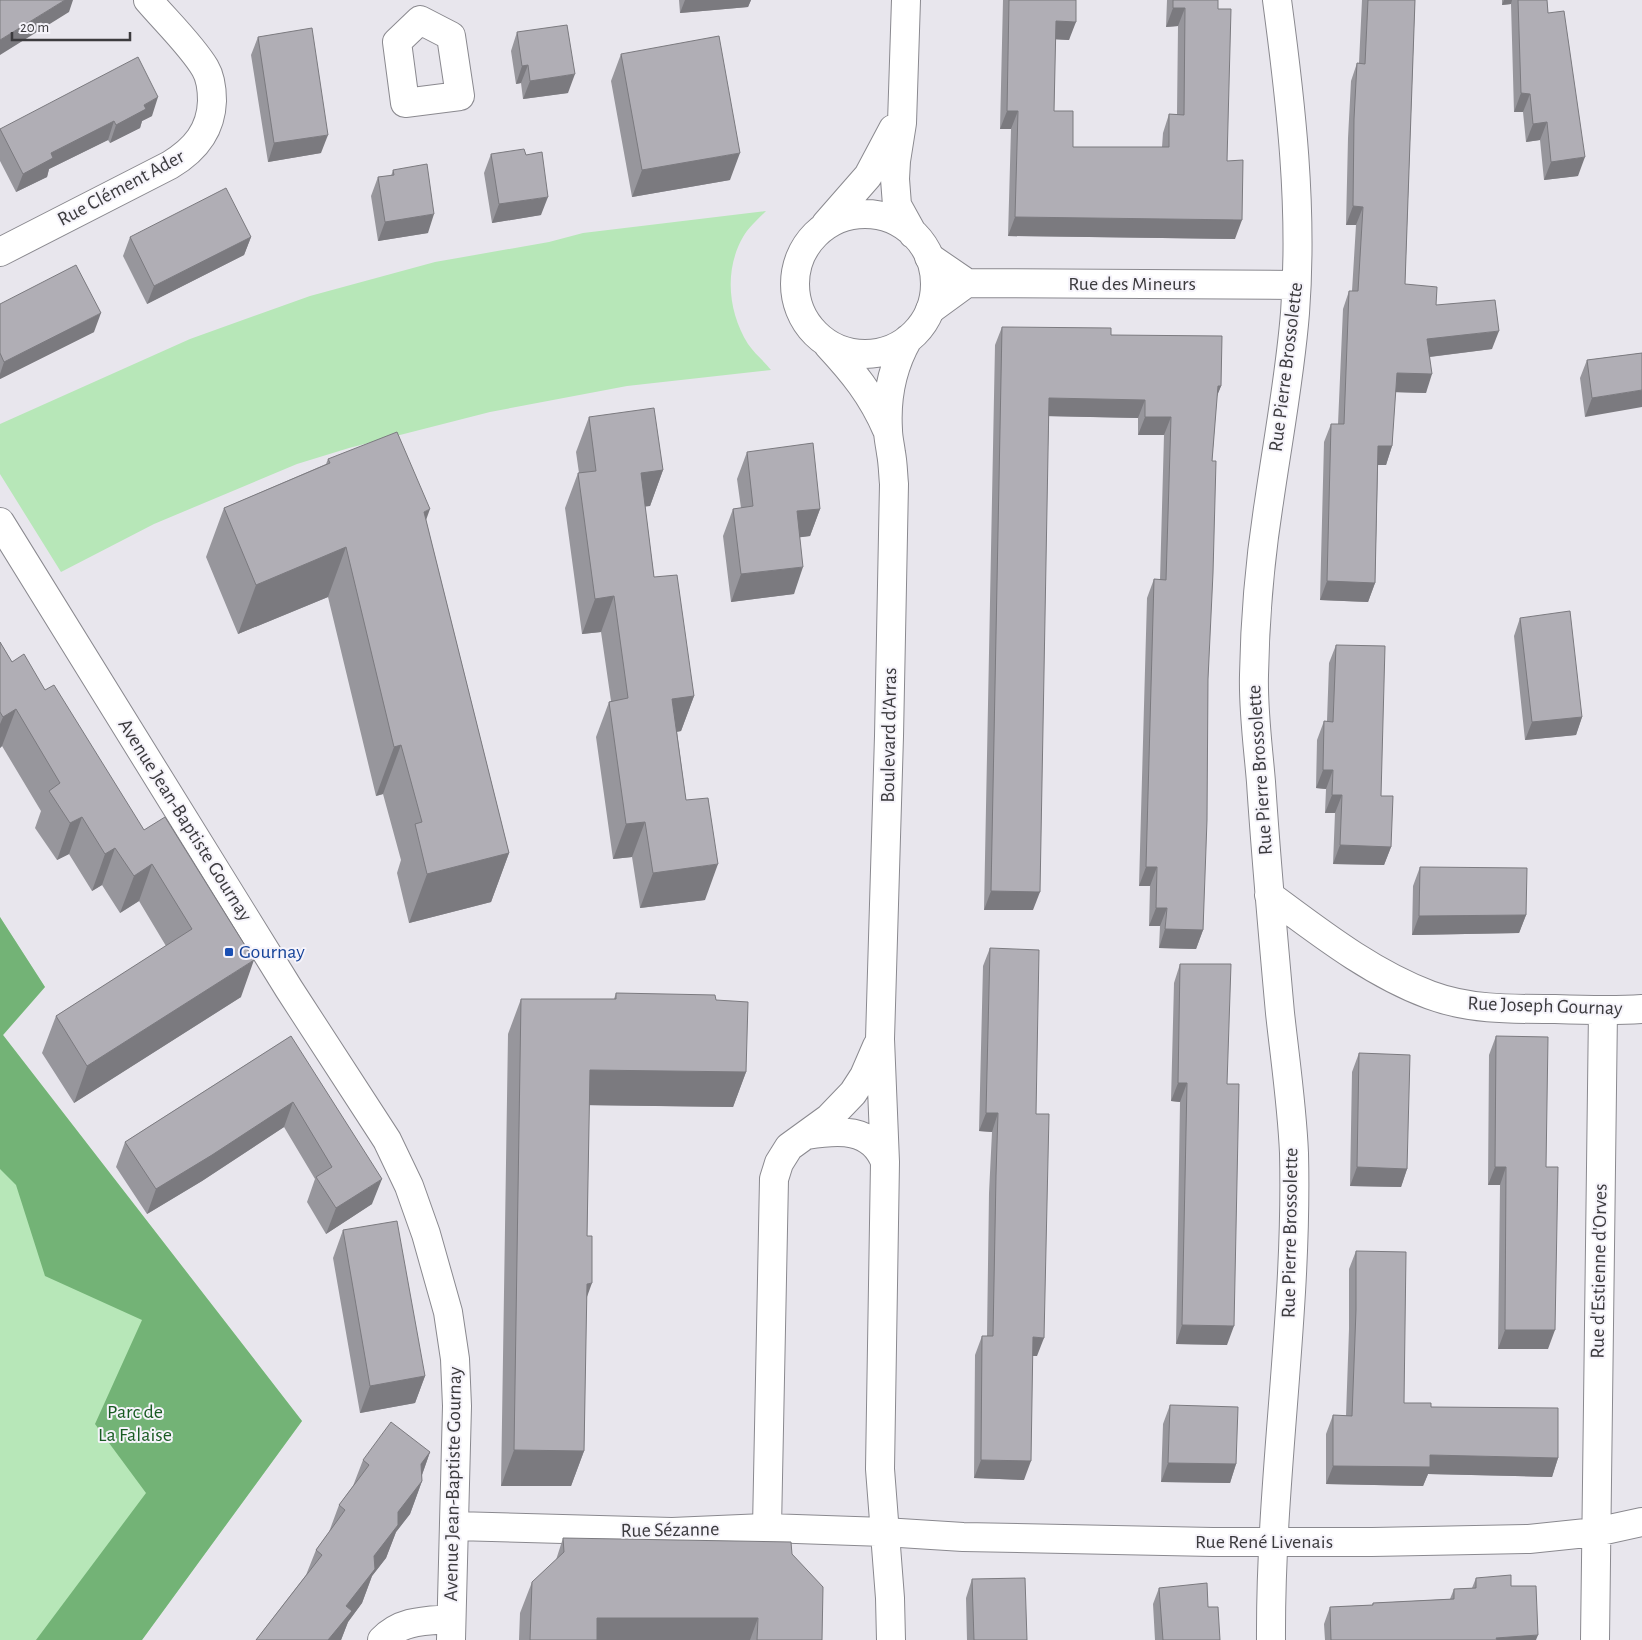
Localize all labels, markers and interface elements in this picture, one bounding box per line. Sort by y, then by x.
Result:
scale bar [12,10,130,42]
text: 20 m [20,20,49,35]
street label: Rue Clément Ader [54,146,188,230]
street label: Rue des Mineurs [1068,274,1196,294]
street label: Rue Pierre Brossolette [1266,281,1306,453]
street label: Boulevard d'Arras [878,667,900,803]
street label: Rue Pierre Brossolette [1244,684,1276,856]
street label: Avenue Jean-Baptiste Gournay [114,715,256,925]
place label: Gournay [239,942,305,962]
marker: Gournay [223,946,235,958]
street label: Rue Joseph Gournay [1467,993,1623,1019]
street label: Rue Pierre Brossolette [1279,1148,1301,1318]
street label: Rue d'Estienne d'Orves [1587,1183,1611,1359]
street label: Avenue Jean-Baptiste Gournay [441,1366,465,1601]
park label: Parc de La Falaise [98,1402,172,1445]
street label: Rue Sézanne [621,1519,719,1541]
street label: Rue René Livenais [1195,1532,1333,1552]

